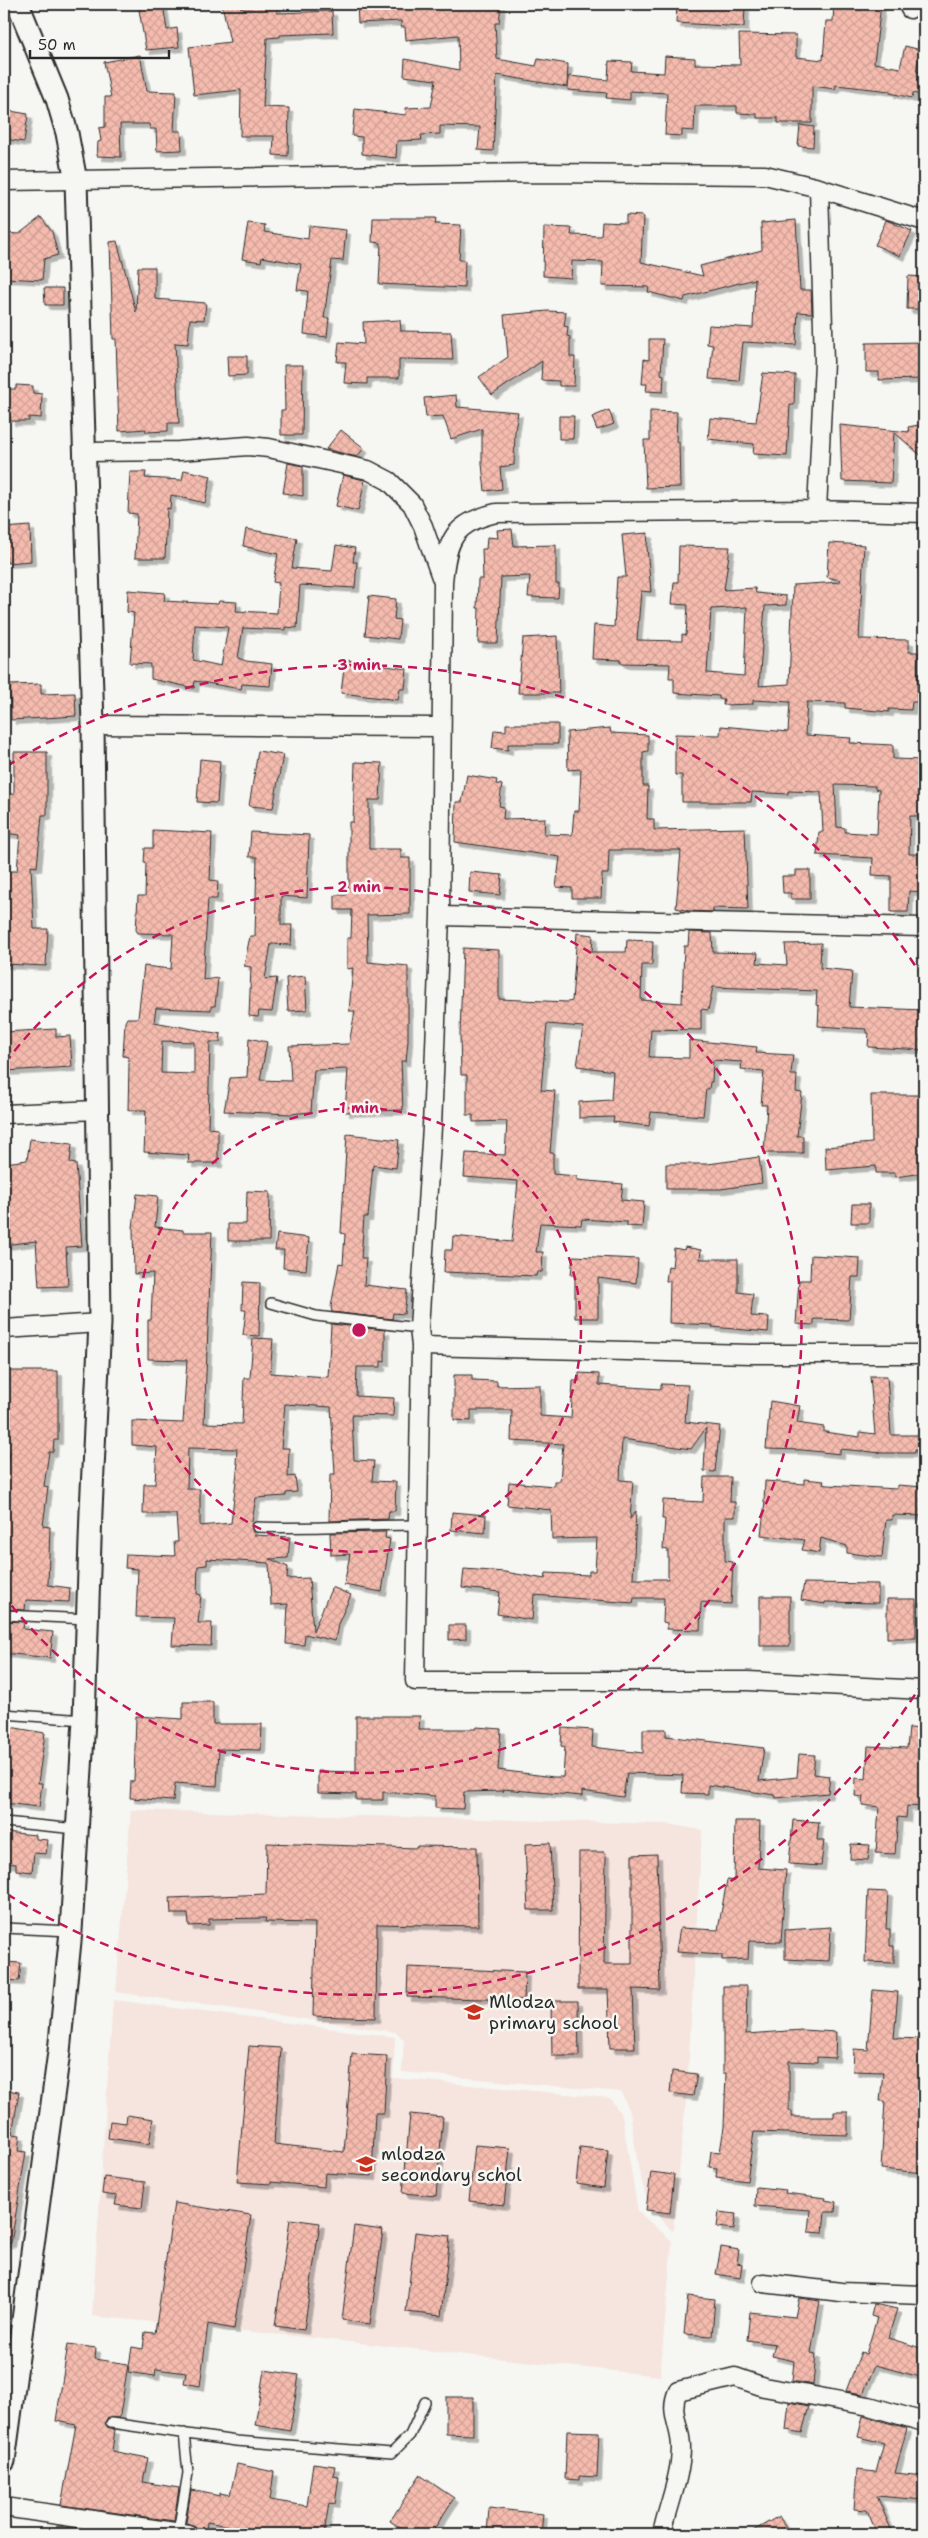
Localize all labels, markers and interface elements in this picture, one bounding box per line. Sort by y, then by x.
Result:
scale bar [30,28,169,60]
text: 50 m [38,35,76,55]
text: 3 min [337,655,381,675]
text: 2 min [337,877,381,897]
text: 1 min [339,1098,379,1118]
centre of rings [350,1321,368,1339]
place label: Mlodza primary school [489,1990,619,2035]
school or university icon: Mlodza primary school [463,2001,485,2023]
place label: mlodza secondary schol [381,2142,522,2187]
school or university icon: mlodza secondary schol [355,2153,377,2175]

